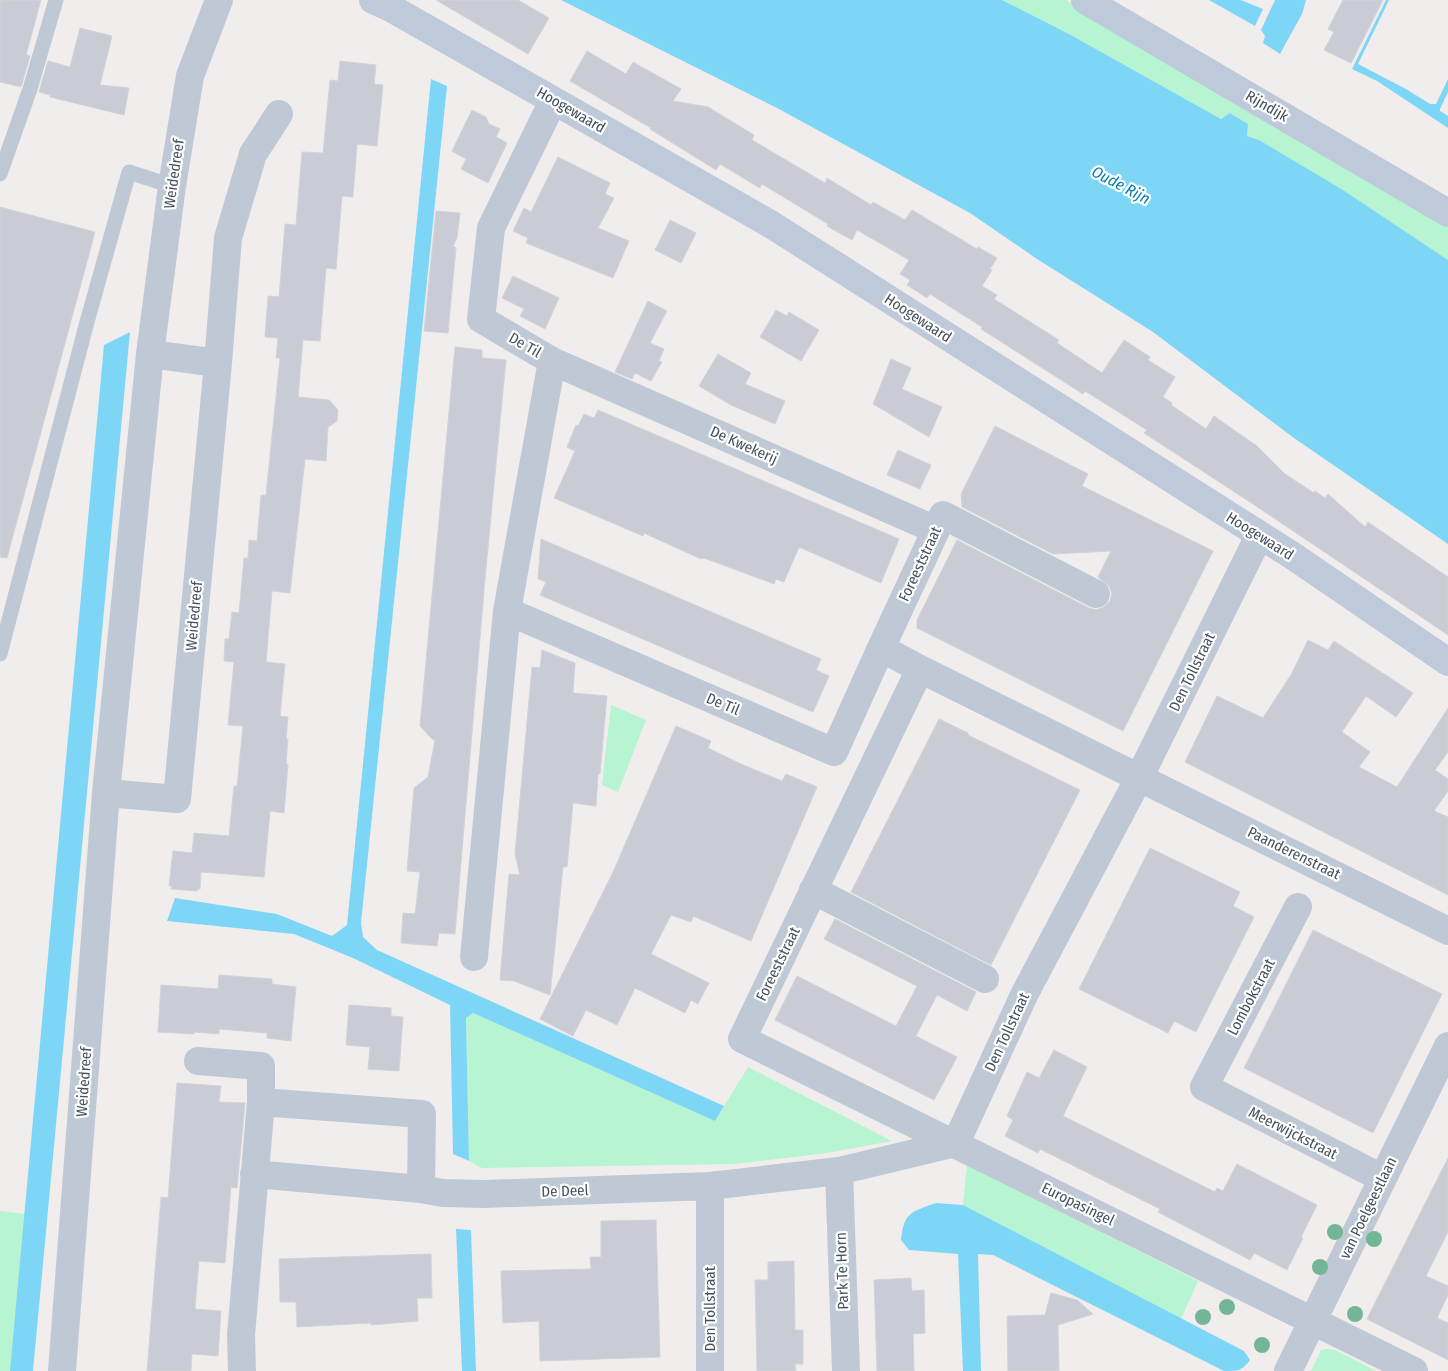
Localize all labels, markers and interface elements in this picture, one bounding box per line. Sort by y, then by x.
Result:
street label: Hoogewaard [534,83,608,137]
street label: Rijndijk [1242,87,1292,125]
street label: Weidedreef [160,137,188,210]
water label: Oude Rijn [1089,162,1153,208]
street label: Hoogewaard [881,290,955,346]
street label: De Til [506,329,544,361]
street label: De Kwekerij [708,422,780,468]
street label: Hoogewaard [1223,508,1297,564]
street label: Foreeststraat [895,524,945,604]
street label: Weidedreef [182,579,206,652]
street label: Den Tollstraat [1165,630,1219,714]
street label: De Til [704,689,742,719]
street label: Paanderenstraat [1245,823,1343,883]
street label: Foreeststraat [752,924,804,1004]
street label: Lombokstraat [1223,956,1279,1038]
street label: Den Tollstraat [981,990,1033,1074]
street label: Weidedreef [73,1045,96,1118]
street label: Meerwijckstraat [1246,1103,1340,1163]
street label: van Poelgeestlaan [1336,1154,1400,1262]
street label: Europasingel [1039,1179,1117,1229]
street label: De Deel [541,1181,589,1201]
street label: Park Te Horn [832,1232,852,1310]
street label: Den Tollstraat [701,1266,719,1352]

